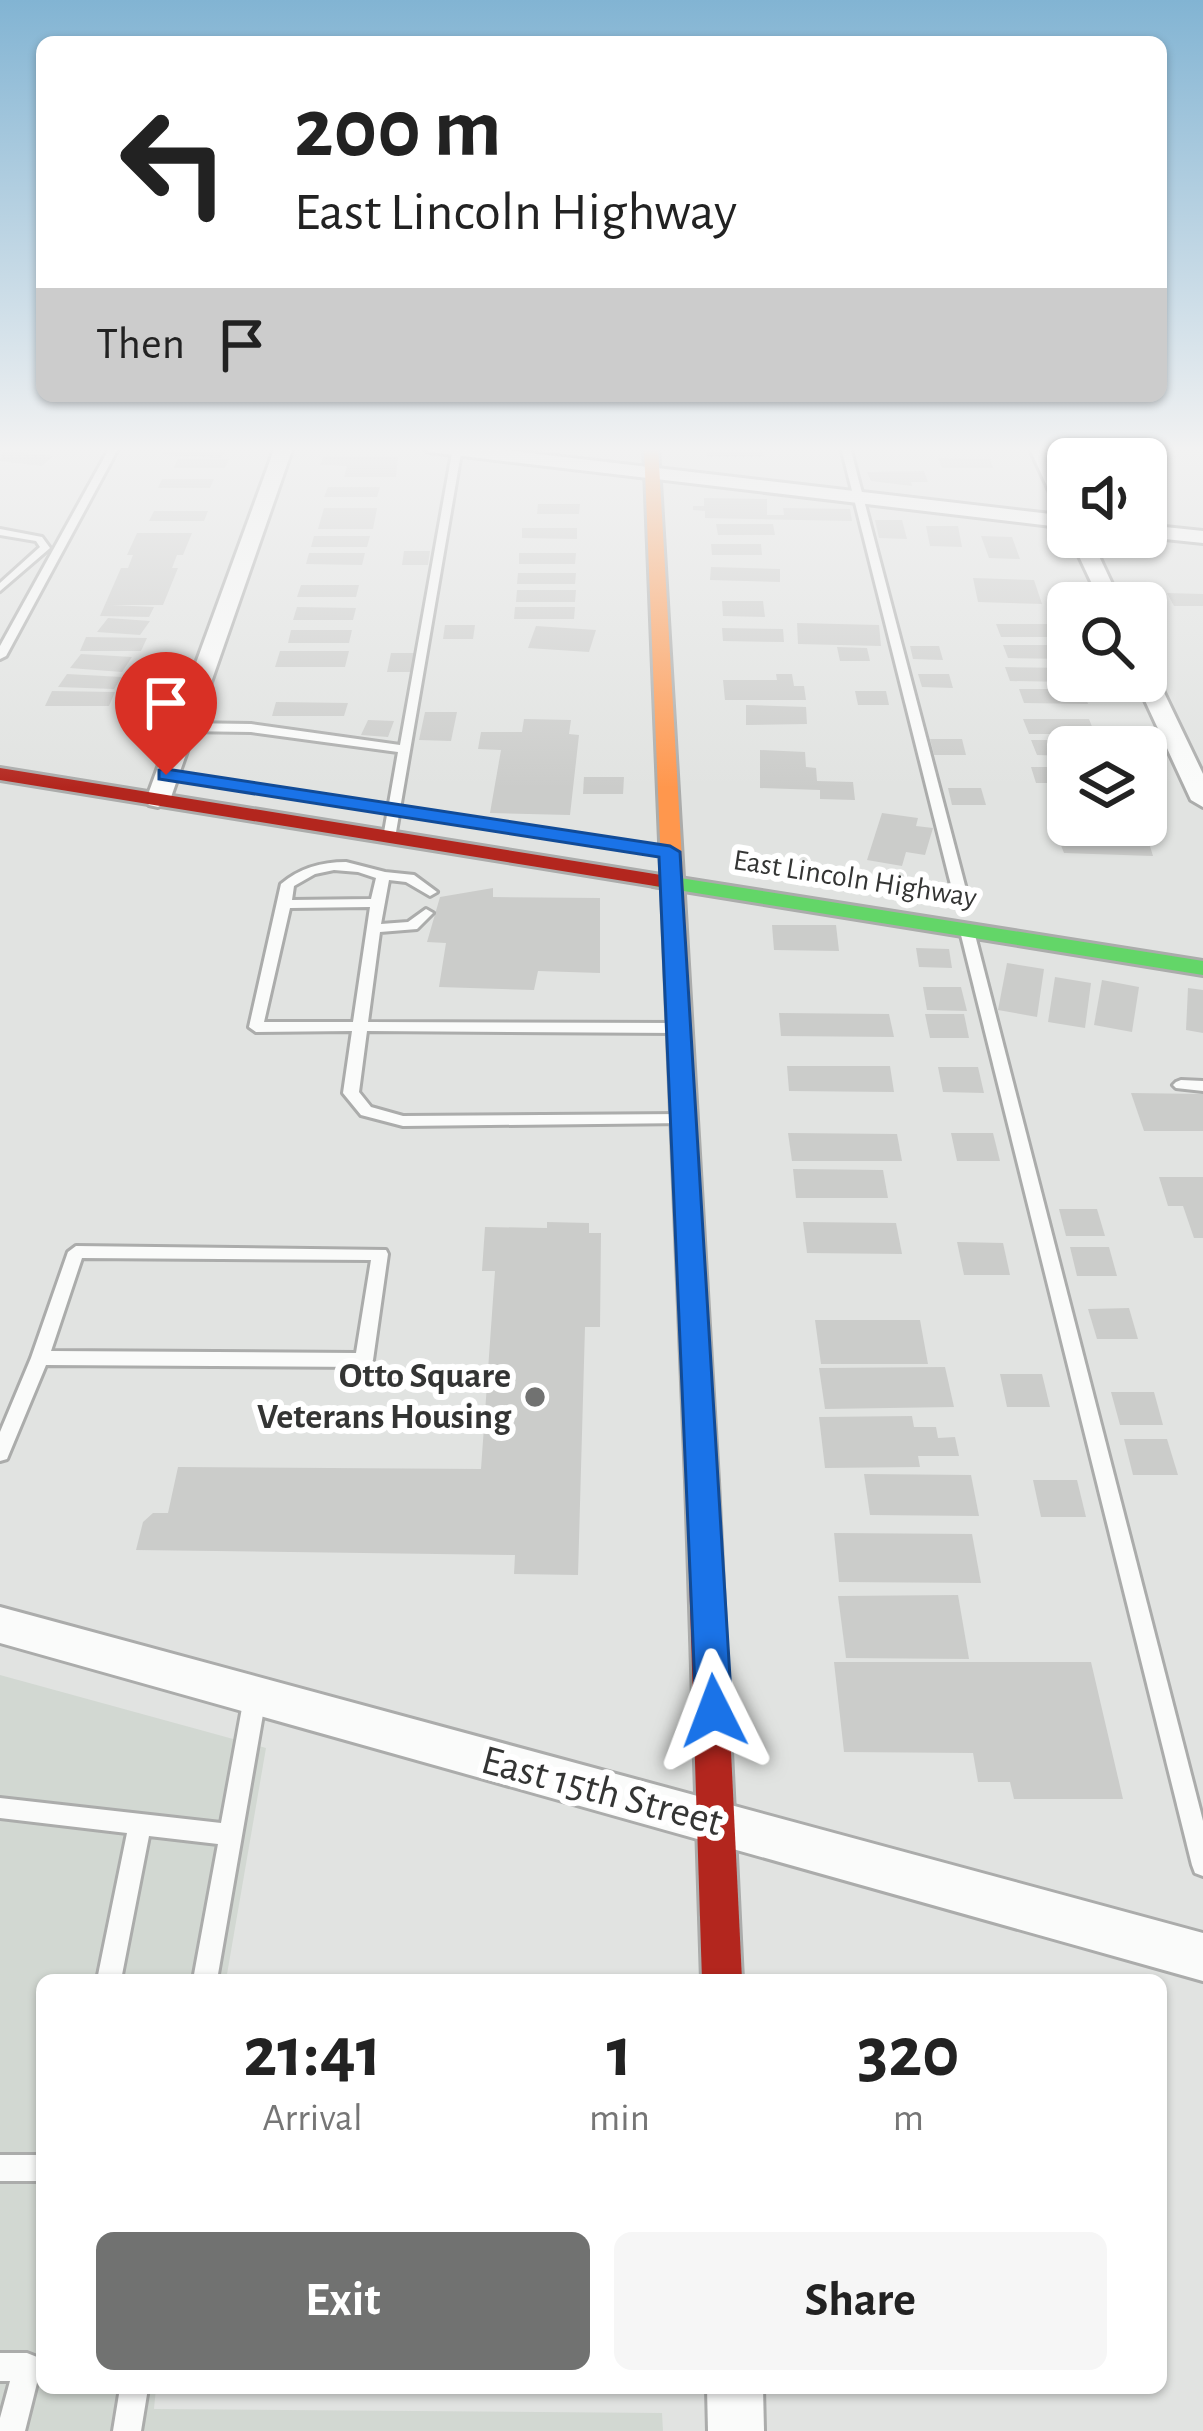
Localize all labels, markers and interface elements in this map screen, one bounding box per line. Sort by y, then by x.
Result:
icon: left [96,84,252,240]
text: 200 m [294,88,502,172]
text: East Lincoln Highway [294,186,737,240]
icon: arrive [209,312,275,378]
text: Then [96,322,185,367]
map controls [1047,438,1167,846]
button: sound [1047,438,1167,558]
button: search [1047,582,1167,702]
pin [115,652,217,775]
icon: arrive [133,670,199,736]
button: layers [1047,726,1167,846]
street label: East Lincoln Highway [731,845,979,913]
place label: Otto Square Veterans Housing [257,1358,512,1435]
marker: Otto Square Veterans Housing [522,1384,548,1410]
position arrow [651,1648,777,1774]
street label: East 15th Street [477,1739,727,1843]
text: 21:41 [243,2017,382,2089]
text: 1 [607,2017,632,2089]
text: 320 [857,2017,960,2089]
text: Arrival [262,2099,363,2138]
text: min [589,2099,650,2138]
text: m [893,2099,924,2138]
button: Exit [96,2232,590,2370]
button: Share [614,2232,1107,2370]

